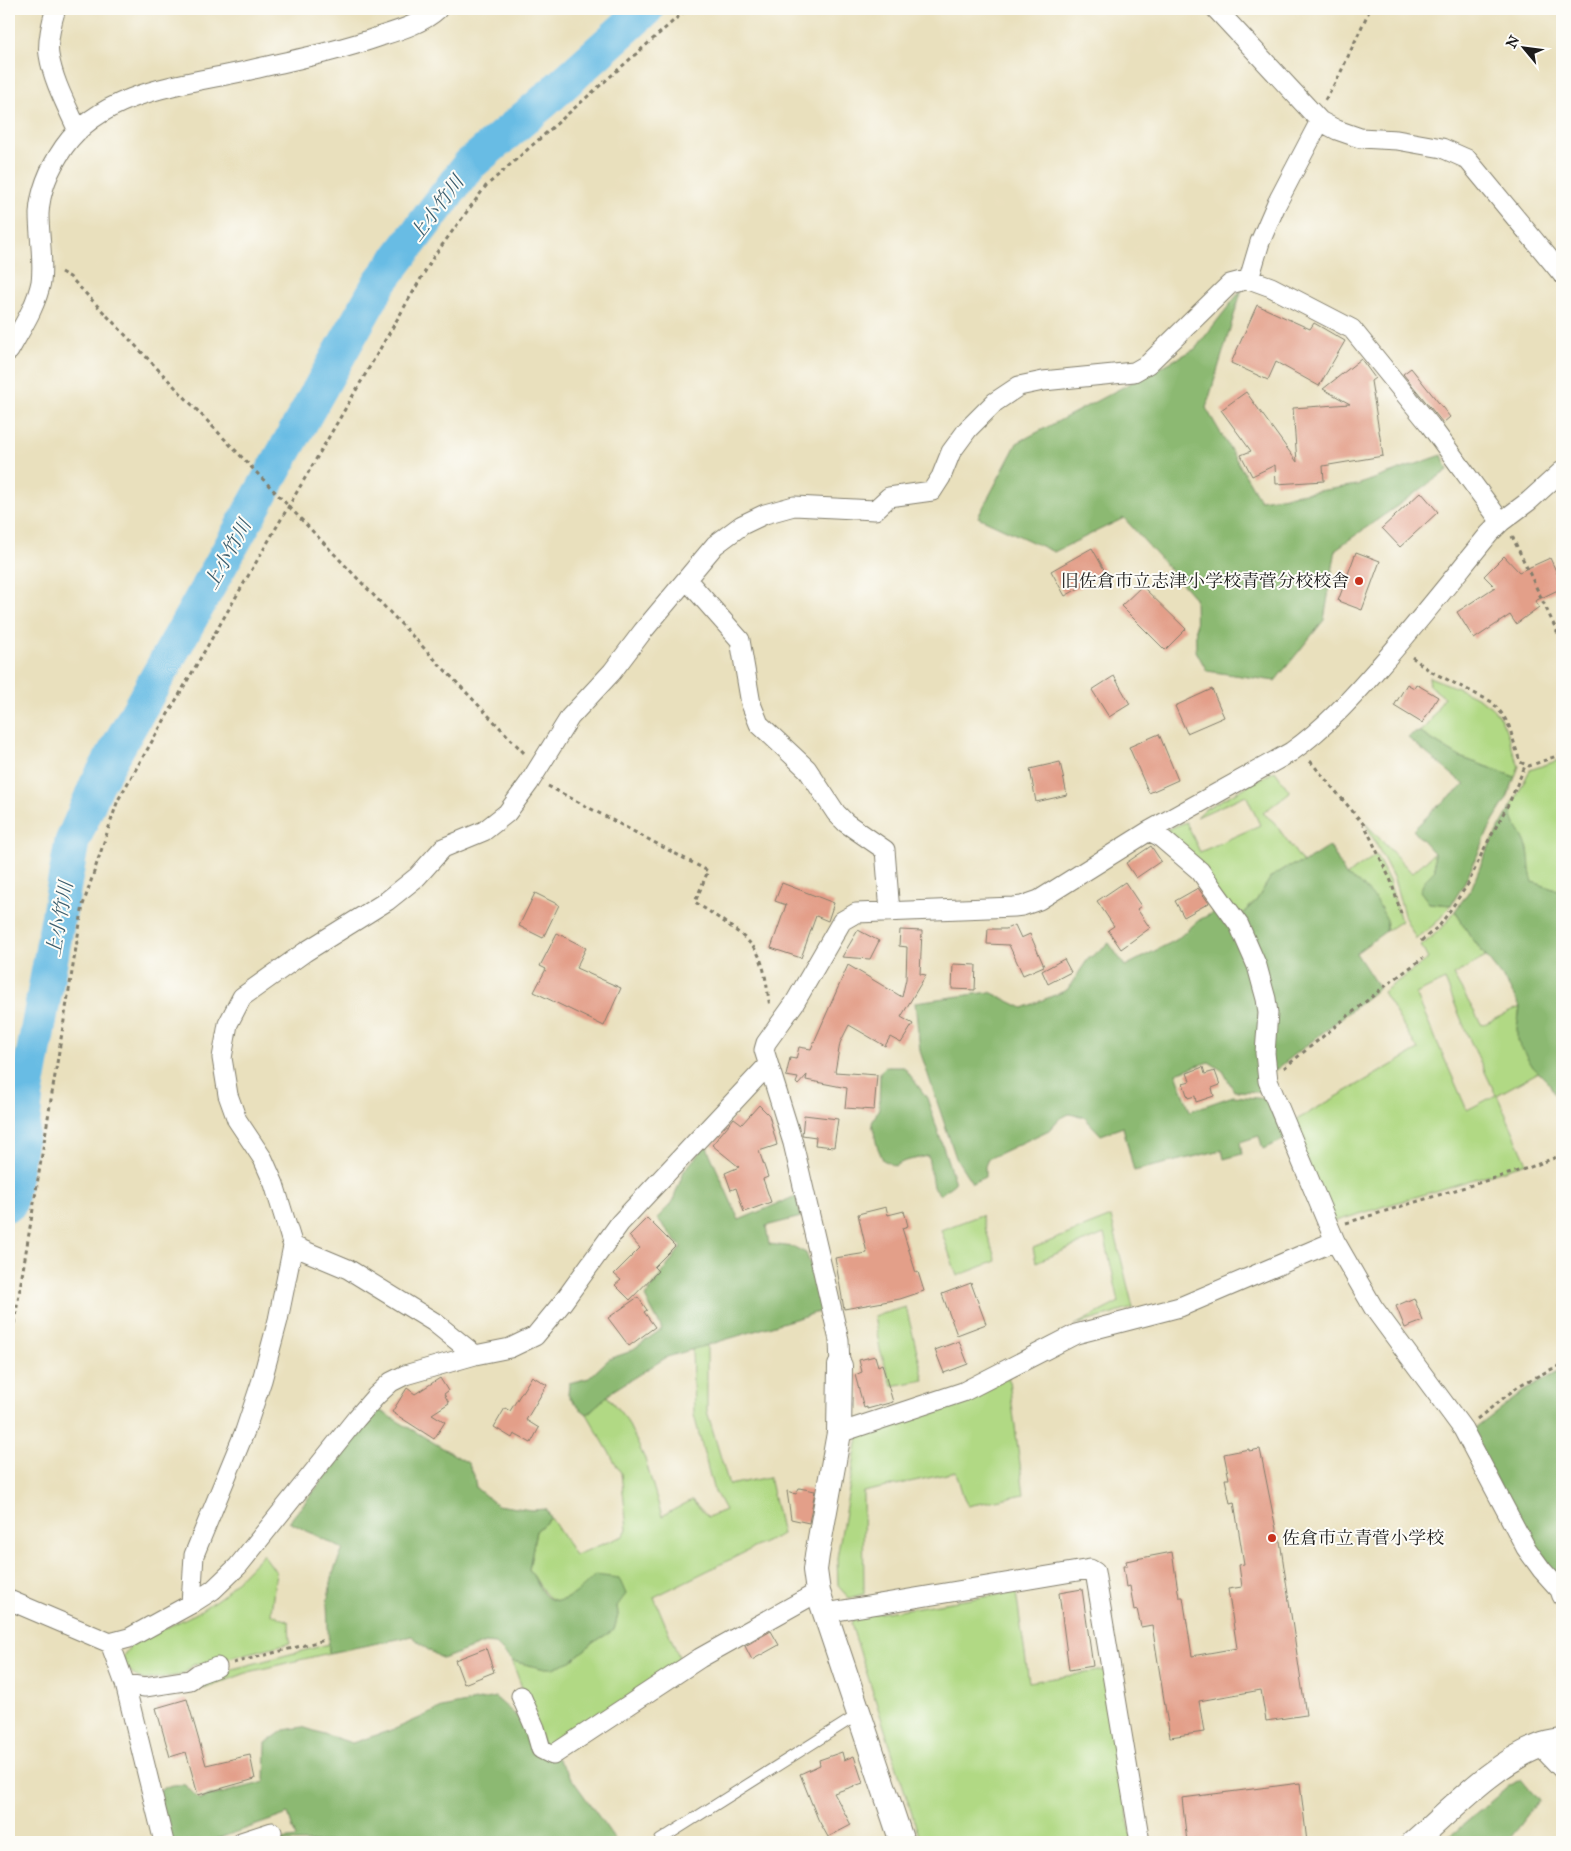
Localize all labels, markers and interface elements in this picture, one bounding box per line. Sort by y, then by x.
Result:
north arrow [1498,22,1548,72]
text: N [1503,33,1523,51]
water label: 上小竹川 [404,169,470,246]
water label: 上小竹川 [199,514,257,593]
place label: 旧佐倉市立志津小学校青菅分校校舎 [1061,570,1349,592]
marker: 旧佐倉市立志津小学校青菅分校校舎 [1353,575,1365,587]
water label: 上小竹川 [42,878,78,959]
place label: 佐倉市立青菅小学校 [1282,1527,1444,1549]
marker: 佐倉市立青菅小学校 [1266,1532,1278,1544]

